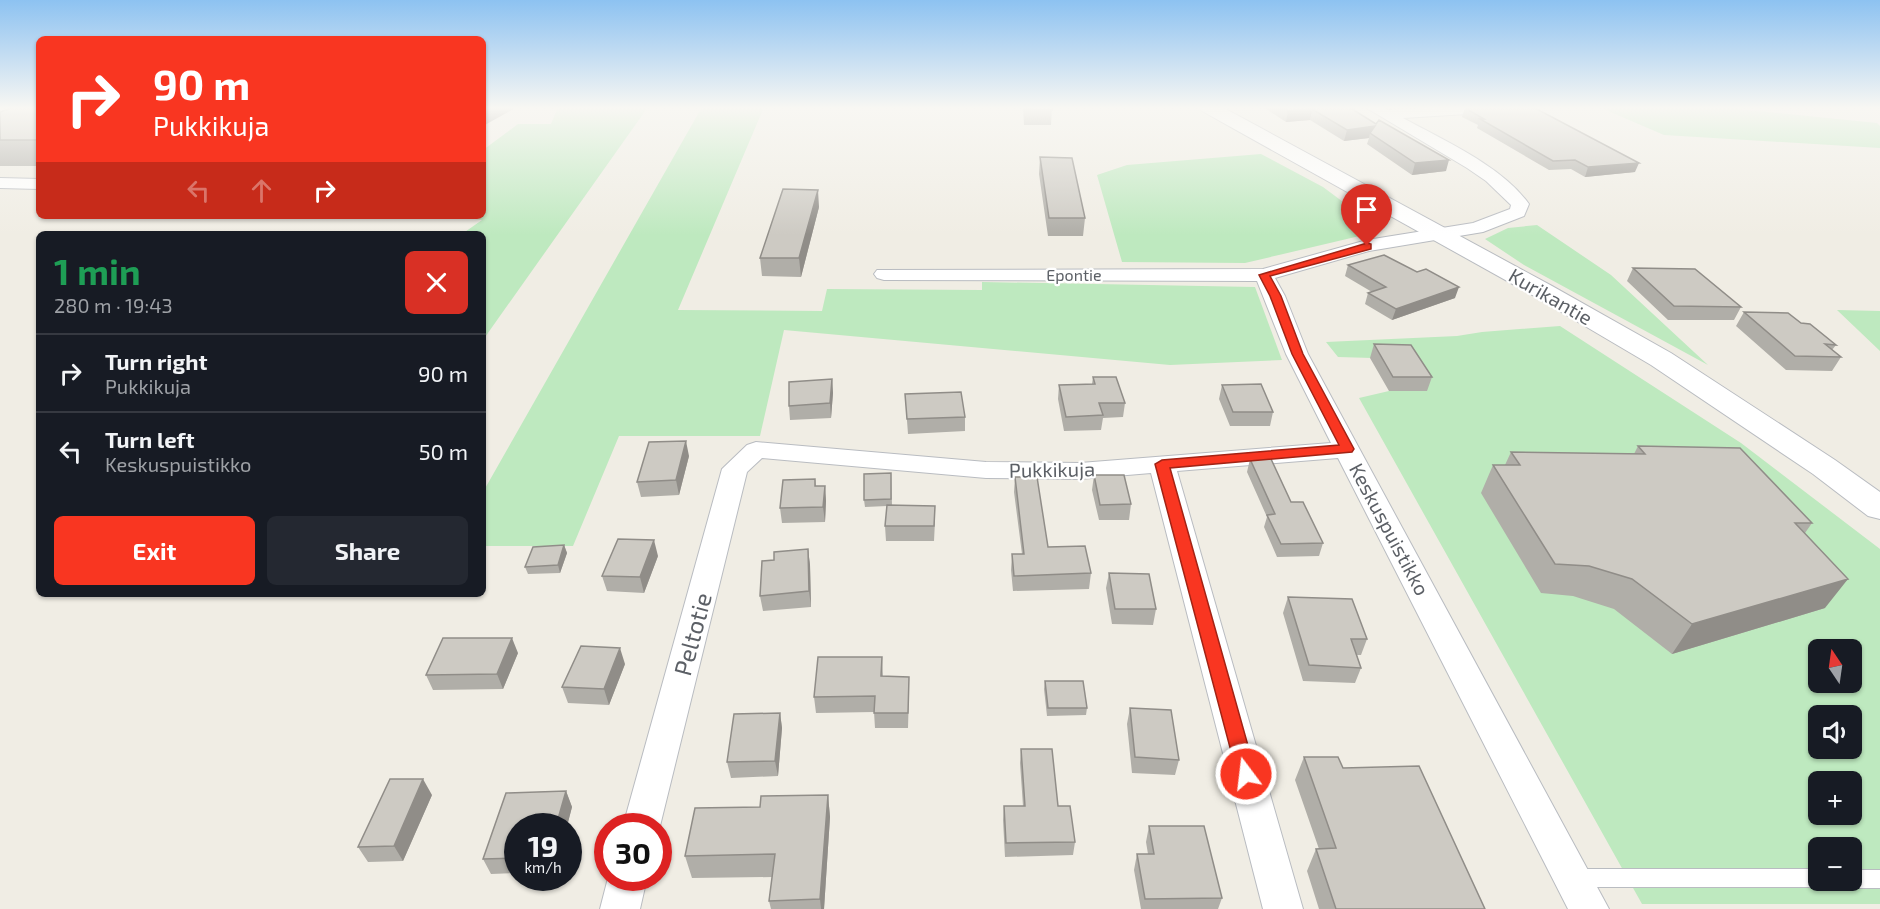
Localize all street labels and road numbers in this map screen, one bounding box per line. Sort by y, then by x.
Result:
street label: Kurikantie [1505,263,1597,329]
street label: Epontie [1046,265,1102,284]
street label: Pukkikuja [1009,456,1095,482]
street label: Keskuspuistikko [1345,459,1435,599]
street label: Peltotie [667,589,717,679]

